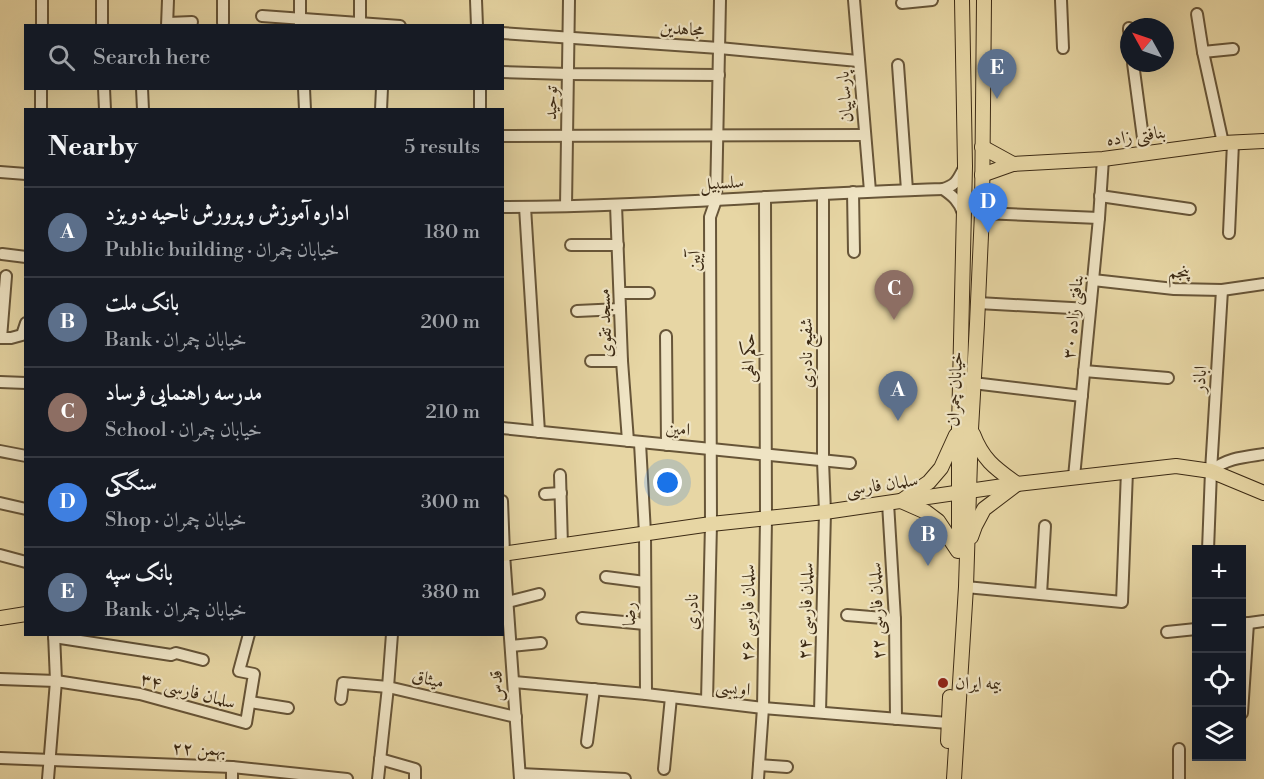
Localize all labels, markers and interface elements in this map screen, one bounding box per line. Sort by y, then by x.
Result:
street label: مجاهدین [659,16,705,42]
north arrow [1120,18,1174,72]
search box [24,24,504,90]
icon: search [45,41,78,74]
text: Search here [93,44,210,71]
pin: E [978,50,1016,99]
street label: پارساییان [831,69,860,124]
street label: توحید [539,85,563,120]
street label: بنافتی زاده [1105,120,1167,153]
text: Nearby [48,131,138,163]
text: 5 results [404,135,480,160]
street label: سلسبیل [699,170,745,197]
pin: D [968,184,1008,233]
text: اداره آموزش و پرورش ناحیه دو یزد [105,200,349,227]
text: A [60,220,75,245]
text: 180 m [425,220,480,245]
text: Public building · خیابان چمران [105,238,339,263]
street label: آیین [683,248,706,272]
street label: پنجم [1167,260,1191,289]
pin: C [874,270,914,320]
street label: بنافتی زاده ۳۰ [1057,274,1090,360]
street label: مسجد تقوی [592,288,618,358]
text: بانک ملت [105,290,179,317]
text: B [60,310,75,335]
text: 200 m [420,310,480,335]
street label: شفیع نادری [795,318,822,388]
text: Bank · خیابان چمران [105,328,247,353]
street label: حکم الهی [737,333,765,383]
street label: خیابان چمران [942,351,968,427]
street label: اباذر [1187,365,1212,395]
pin: A [878,372,918,421]
text: مدرسه راهنمایی فرساد [105,380,262,407]
text: C [60,400,75,425]
text: 210 m [425,400,480,425]
street label: امین [665,416,691,442]
text: School · خیابان چمران [105,418,262,443]
your location [653,468,682,497]
street label: سلمان فارسی [844,469,920,502]
text: سنگکی [105,470,157,497]
text: D [60,490,75,515]
text: 300 m [421,490,480,515]
text: Shop · خیابان چمران [105,508,247,533]
pin: B [908,516,948,566]
map controls [1192,545,1246,761]
button: + [1192,545,1246,599]
text: بانک سپه [105,560,173,587]
street label: سلمان فارسی ۲۴ [793,562,820,660]
street label: سلمان فارسی ۲۲ [864,562,891,660]
street label: سلمان فارسی ۲۶ [736,564,761,662]
text: E [61,580,74,605]
text: 380 m [422,580,480,605]
street label: نادری [680,594,704,630]
text: Bank · خیابان چمران [105,598,247,623]
button: − [1192,599,1246,653]
street label: رضا [618,602,641,626]
button: locate [1192,653,1246,707]
street label: میثاق [410,664,446,694]
street label: سلمان فارسی ۳۴ [138,667,238,716]
street label: قدس [484,669,510,703]
place label: بیمه ایران [955,672,1002,695]
street label: اویسی [714,674,752,703]
marker: بیمه ایران [936,676,950,690]
button: layers [1192,707,1246,761]
street label: ۲۲ بهمن [172,737,226,761]

